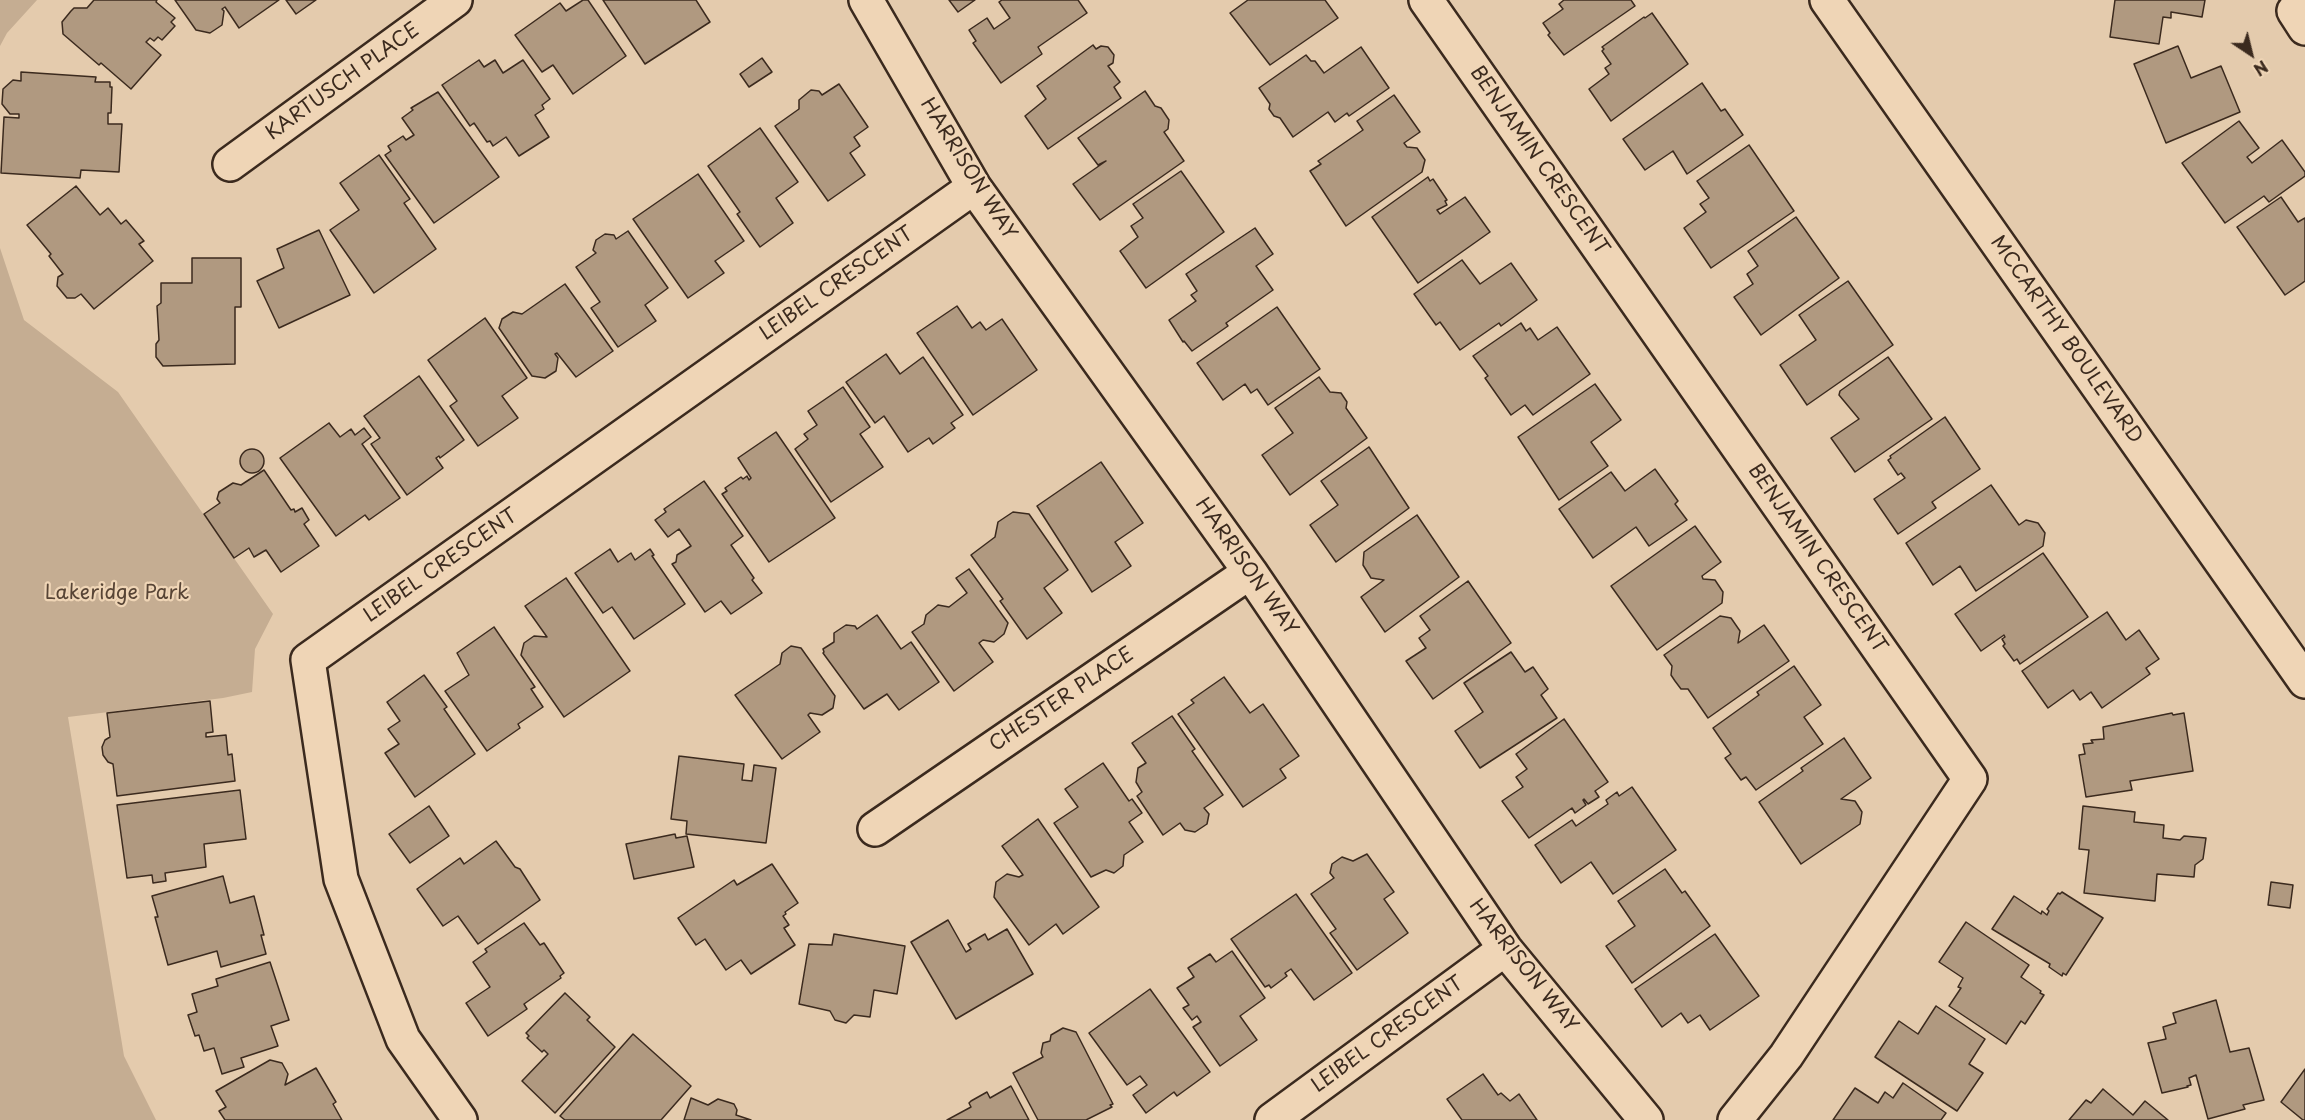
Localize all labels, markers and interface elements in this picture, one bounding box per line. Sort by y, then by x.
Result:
street label: KARTUSCH PLACE [262,18,424,146]
north arrow [2221,24,2281,84]
text: N [2249,55,2273,82]
street label: BENJAMIN CRESCENT [1464,62,1614,260]
street label: HARRISON WAY [915,94,1021,244]
street label: LEIBEL CRESCENT [756,222,918,346]
street label: MCCARTHY BOULEVARD [1985,232,2147,448]
street label: BENJAMIN CRESCENT [1742,460,1892,658]
street label: HARRISON WAY [1190,494,1302,640]
street label: LEIBEL CRESCENT [360,504,522,628]
park label: Lakeridge Park [45,581,189,605]
street label: CHESTER PLACE [985,643,1139,757]
street label: HARRISON WAY [1464,895,1582,1037]
street label: LEIBEL CRESCENT [1307,972,1469,1098]

